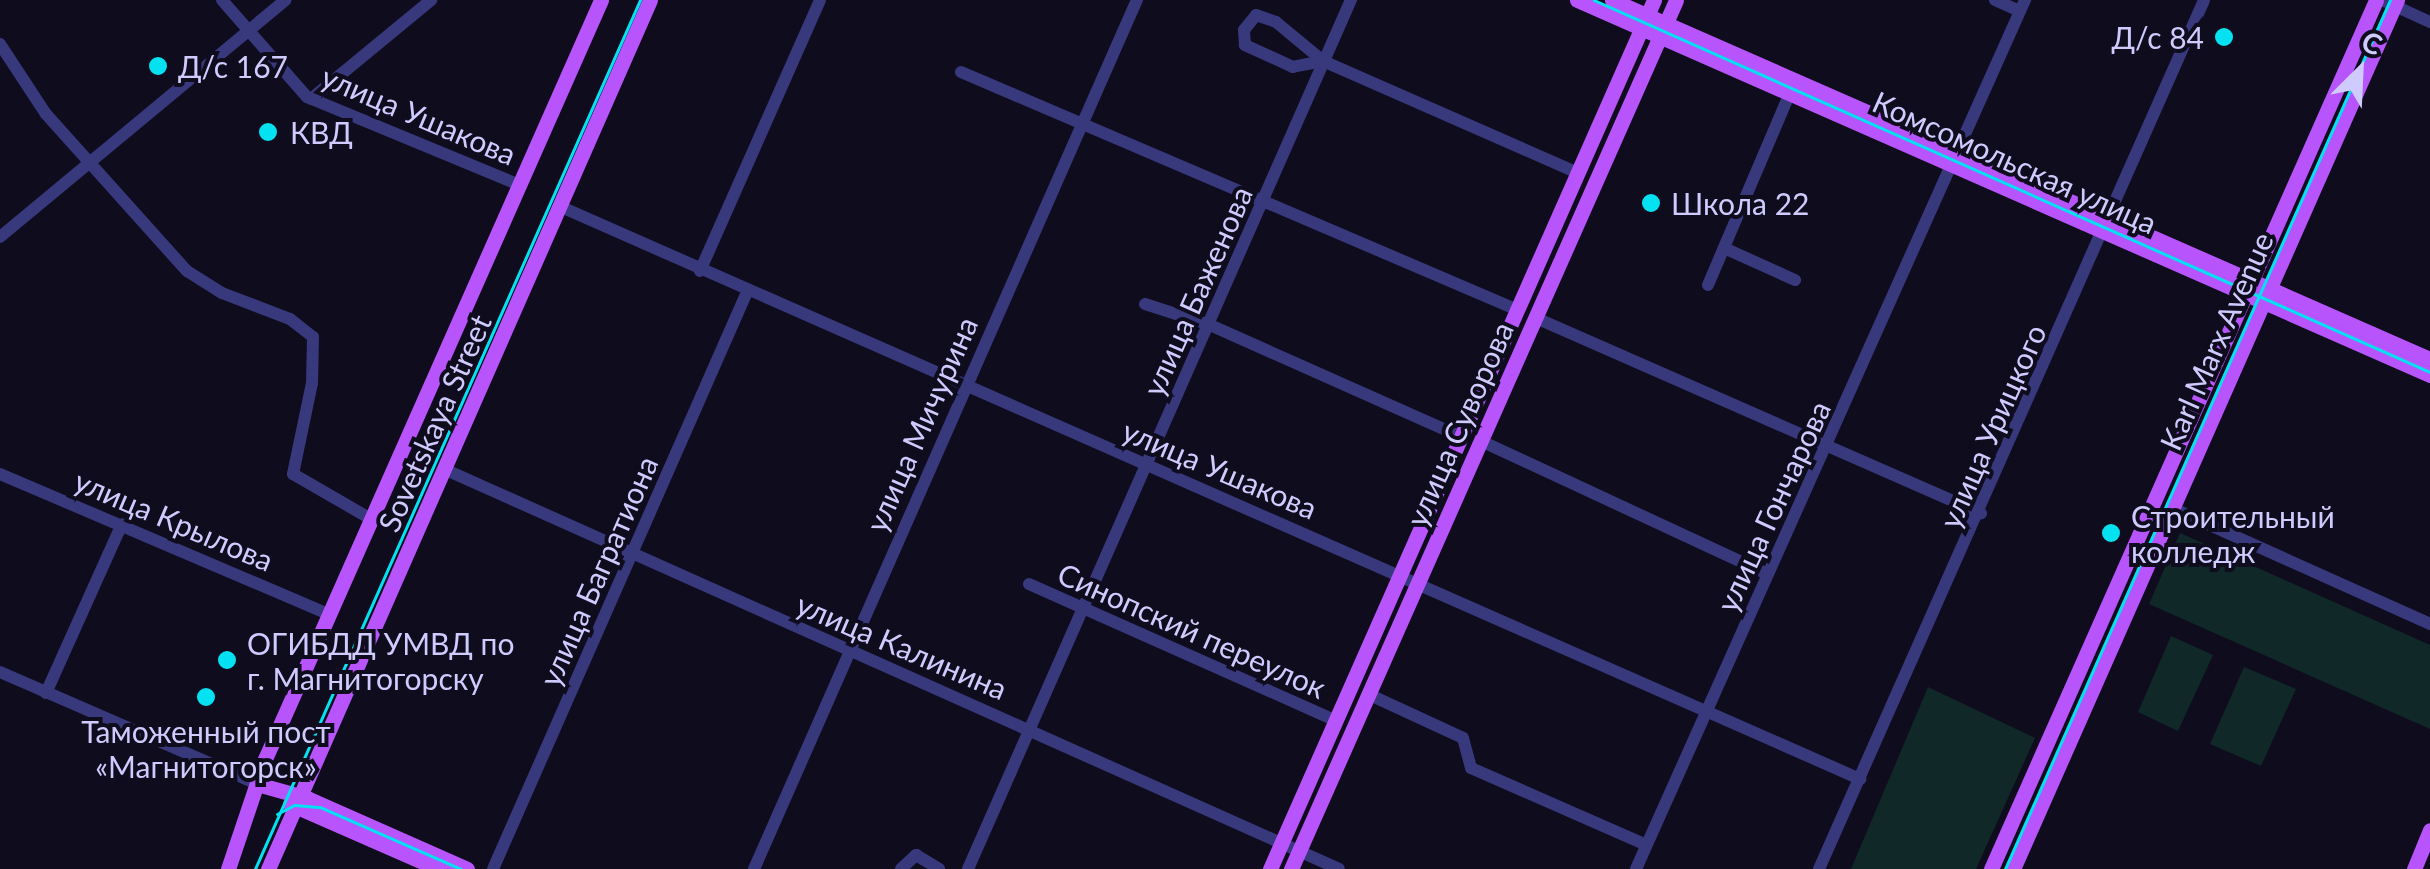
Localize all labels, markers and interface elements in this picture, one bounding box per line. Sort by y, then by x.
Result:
place label: Д/с 84 [2111,19,2204,55]
north arrow [2310,20,2410,120]
text: С [2357,23,2388,62]
marker: Д/с 84 [2213,26,2235,48]
place label: Д/с 167 [178,48,288,84]
marker: Д/с 167 [147,55,169,77]
street label: улица Ушакова [316,58,522,172]
street label: Комсомольская улица [1867,83,2163,241]
place label: КВД [290,114,353,150]
marker: КВД [255,119,281,145]
street label: улица Баженова [1135,181,1259,401]
place label: Школа 22 [1671,185,1809,221]
marker: Школа 22 [1640,192,1662,214]
street label: Karl Marx Avenue [2152,226,2280,456]
street label: Sovetskaya Street [370,309,498,537]
street label: улица Мичурина [858,311,984,537]
street label: улица Суворова [1398,316,1520,532]
street label: улица Урицкого [1931,319,2053,533]
street label: улица Гончарова [1708,395,1838,617]
street label: улица Ушакова [1117,412,1323,526]
street label: улица Багратиона [531,450,665,692]
street label: улица Крылова [69,462,279,578]
place label: Строительный колледж [2131,498,2335,568]
marker: Строительный колледж [2100,522,2122,544]
street label: Синопский переулок [1053,555,1331,705]
street label: улица Калинина [791,585,1013,707]
place label: ОГИБДД УМВД по г. Магнитогорску [247,625,514,696]
marker: ОГИБДД УМВД по г. Магнитогорску [216,649,238,671]
marker: Таможенный пост «Магнитогорск» [195,686,217,708]
place label: Таможенный пост «Магнитогорск» [81,713,331,784]

